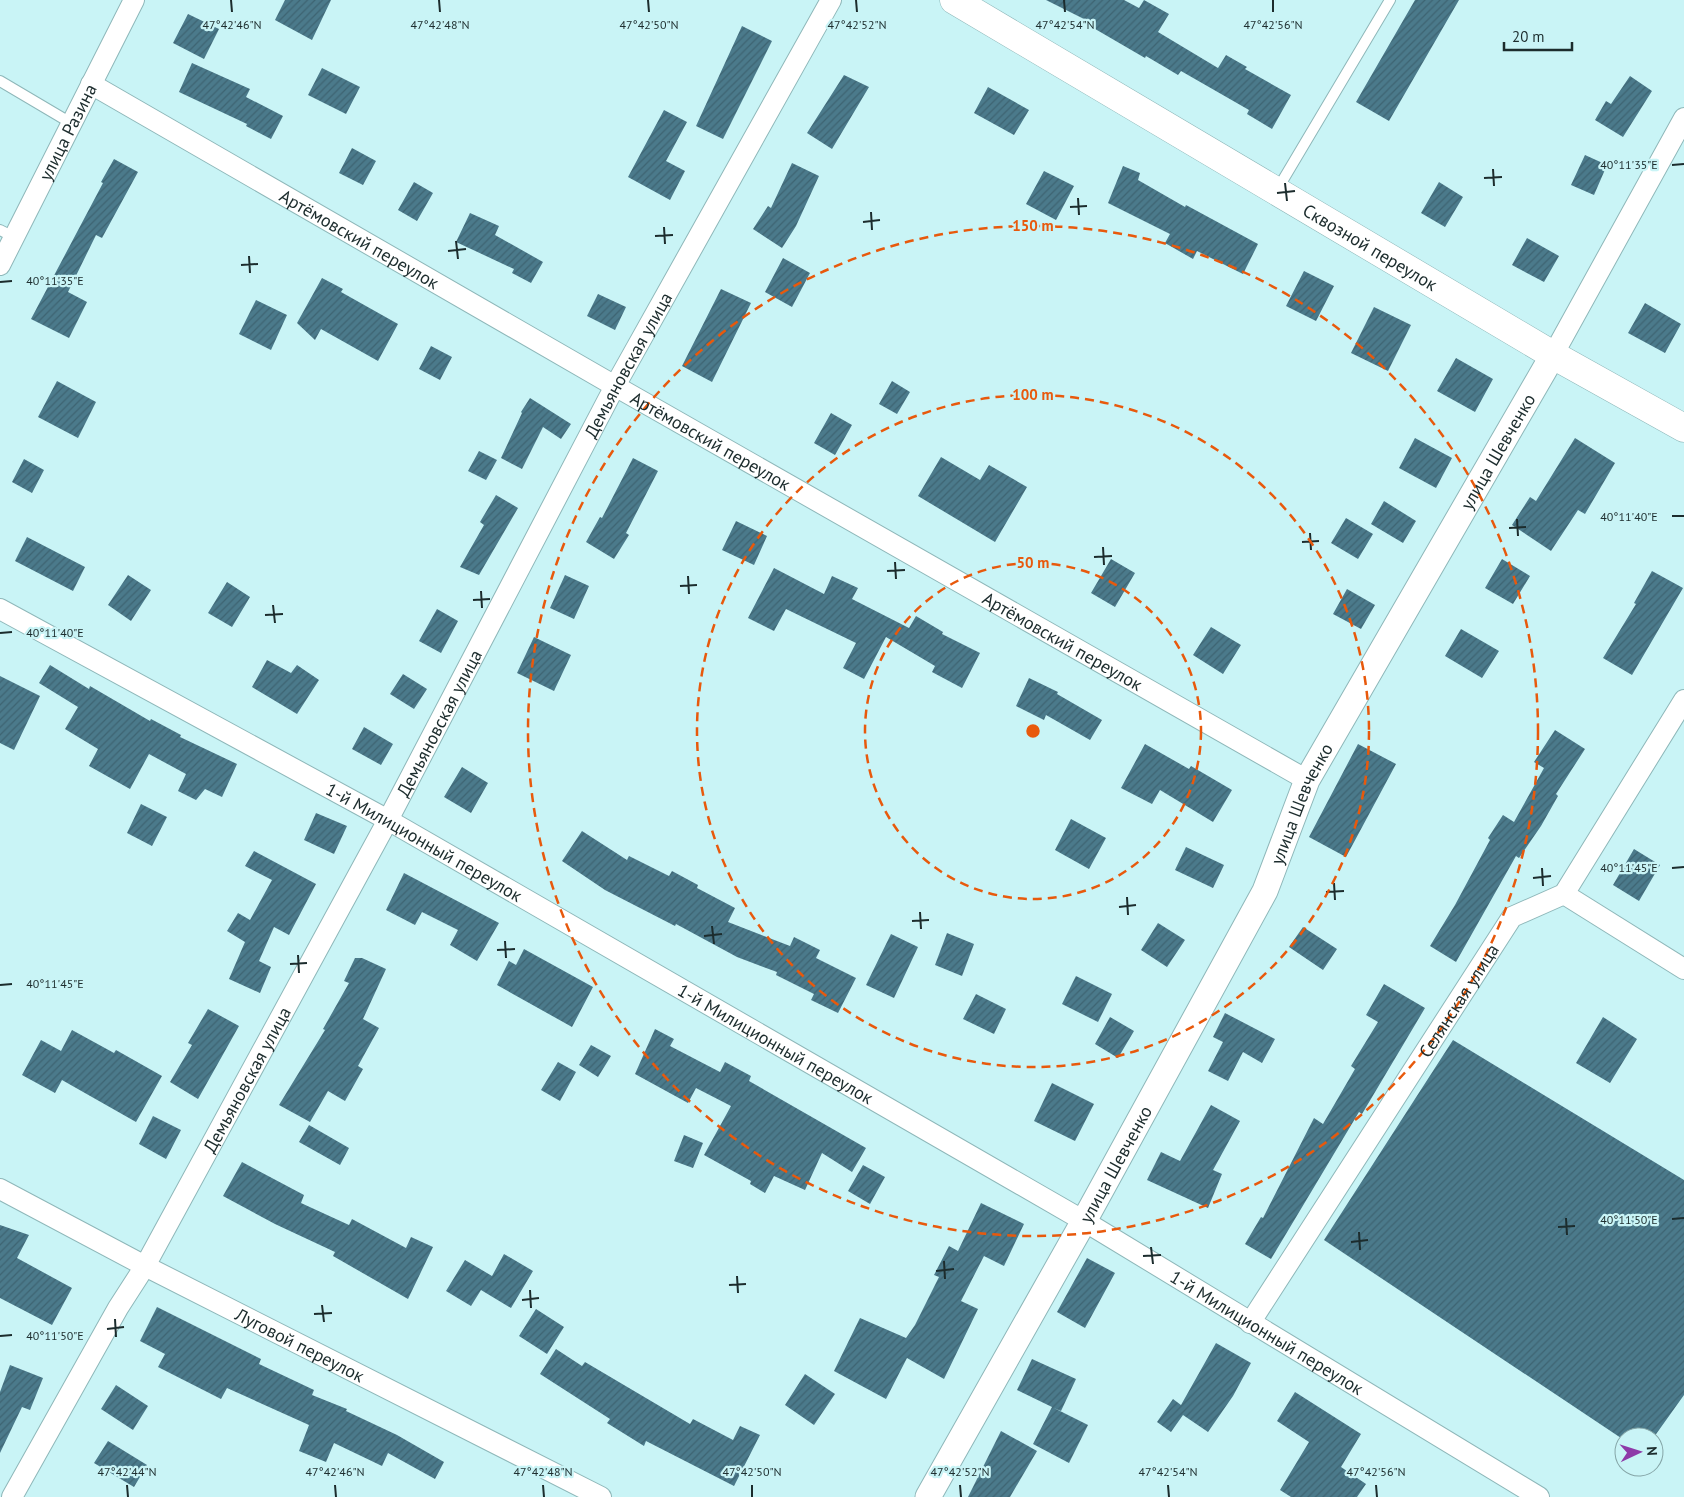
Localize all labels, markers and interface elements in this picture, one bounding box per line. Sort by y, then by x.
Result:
text: 47°42'46"N [202,17,262,32]
text: 47°42'48"N [410,17,470,32]
text: 47°42'50"N [619,17,679,32]
text: 47°42'52"N [827,17,887,32]
text: 47°42'54"N [1035,17,1095,32]
text: 47°42'56"N [1243,17,1303,32]
scale bar [1504,20,1572,52]
text: 20 m [1512,27,1545,46]
street label: улица Разина [33,80,101,184]
text: 40°11'35"E [1600,157,1658,172]
street label: Артёмовский переулок [276,184,444,294]
street label: Сквозной переулок [1299,198,1442,296]
text: 150 m [1012,216,1054,235]
text: 40°11'35"E [26,273,84,288]
street label: Демьяновская улица [579,288,677,441]
text: 100 m [1012,385,1054,404]
street label: Артёмовский переулок [627,386,795,495]
street label: улица Шевченко [1455,389,1540,513]
text: 40°11'40"E [1600,509,1658,524]
text: 50 m [1017,553,1049,572]
street label: Артёмовский переулок [979,586,1147,696]
text: 40°11'40"E [26,625,84,640]
street label: Демьяновская улица [391,646,487,800]
centre of rings [1024,722,1042,740]
street label: улица Шевченко [1265,739,1338,868]
street label: 1-й Милиционный переулок [322,777,527,907]
text: 40°11'45"E [1600,860,1658,875]
street label: Селянская улица [1413,939,1503,1061]
text: 40°11'45"E [26,976,84,991]
street label: 1-й Милиционный переулок [674,978,878,1109]
street label: Демьяновская улица [198,1003,296,1156]
street label: улица Шевченко [1074,1101,1157,1227]
text: 40°11'50"E [1600,1212,1658,1227]
street label: 1-й Милиционный переулок [1166,1265,1368,1400]
street label: Луговой переулок [231,1302,369,1387]
text: 40°11'50"E [26,1328,84,1343]
north arrow [1614,1427,1664,1477]
text: N [1643,1446,1661,1456]
text: 47°42'44"N [97,1464,157,1479]
text: 47°42'46"N [305,1464,365,1479]
text: 47°42'48"N [513,1464,573,1479]
text: 47°42'50"N [722,1464,782,1479]
text: 47°42'52"N [930,1464,990,1479]
text: 47°42'54"N [1138,1464,1198,1479]
text: 47°42'56"N [1346,1464,1406,1479]

